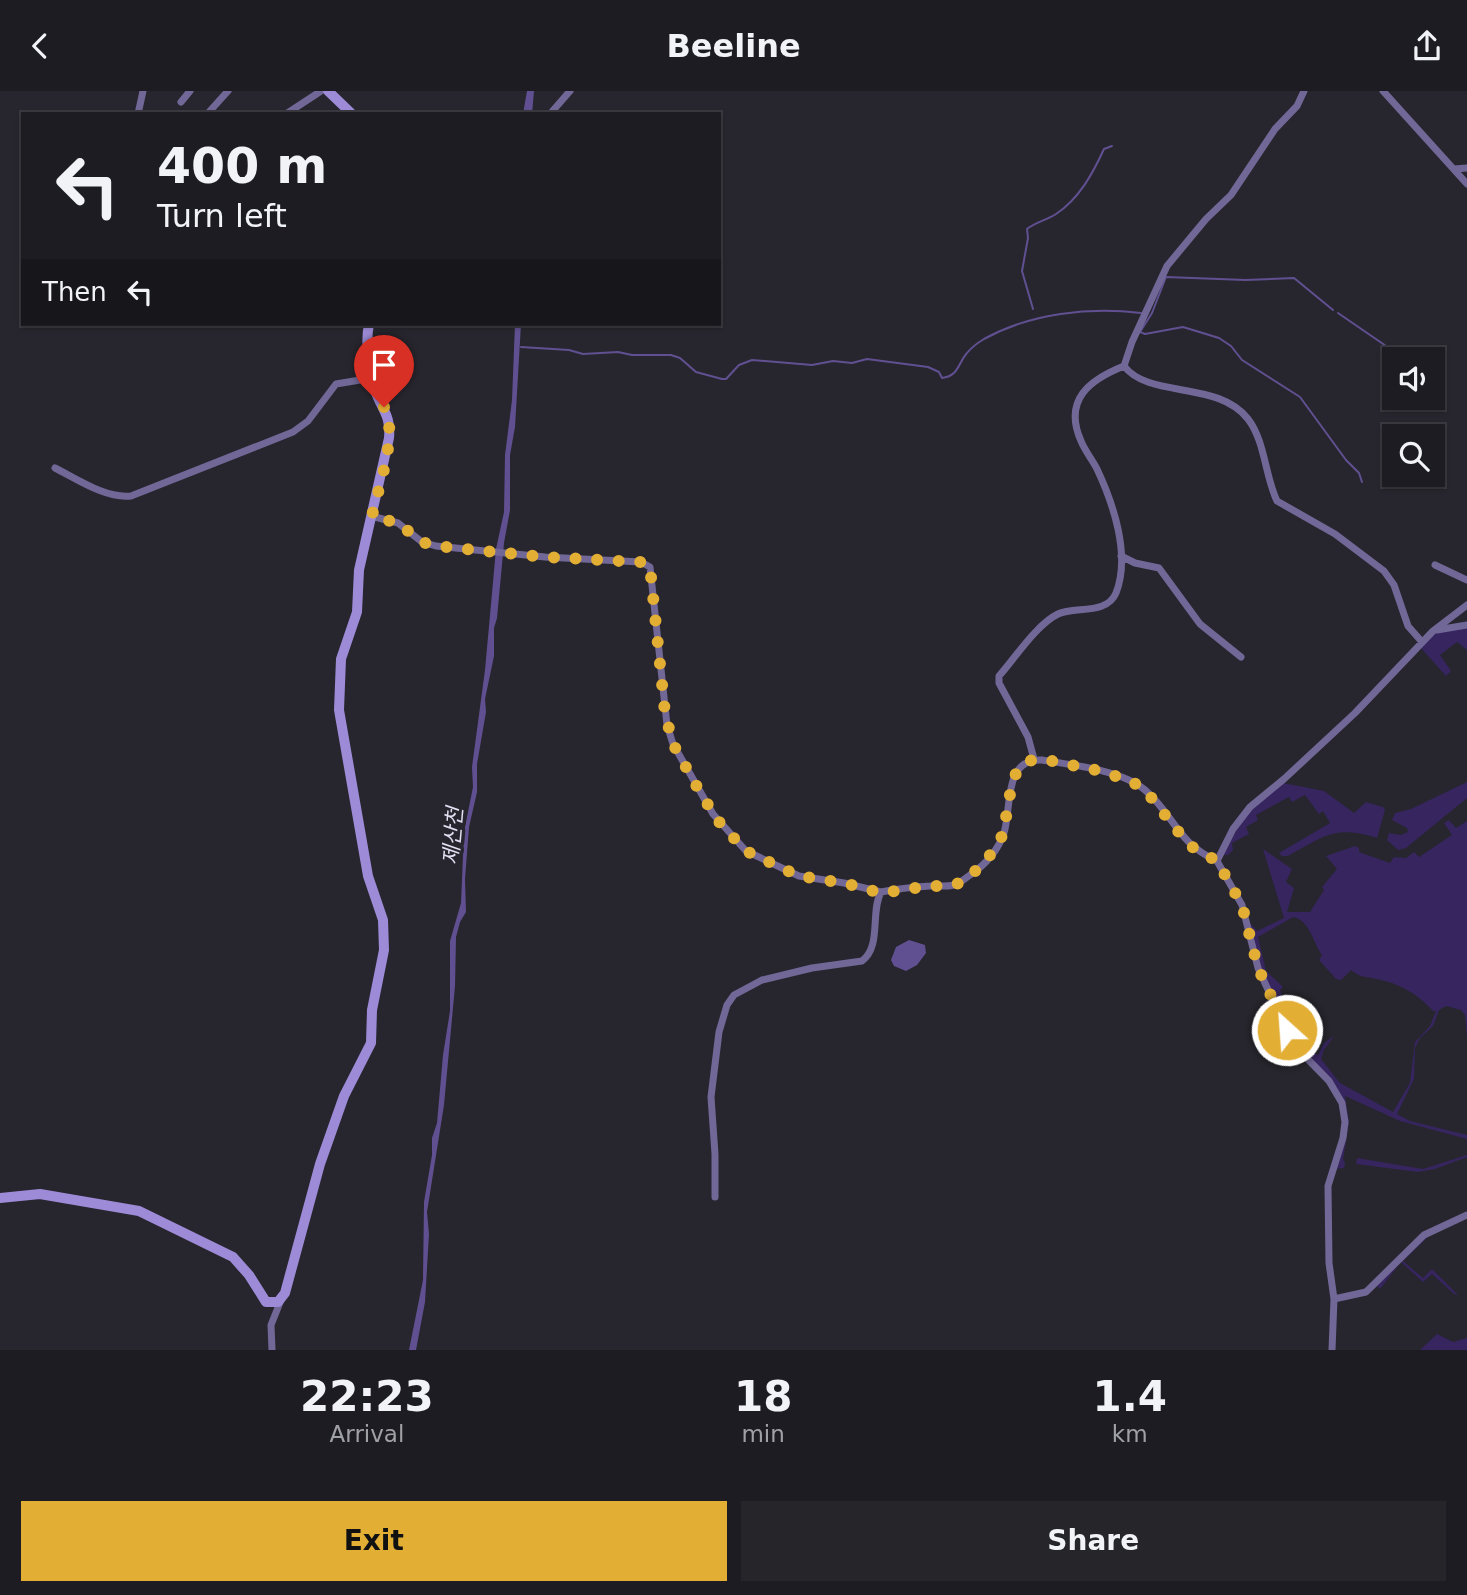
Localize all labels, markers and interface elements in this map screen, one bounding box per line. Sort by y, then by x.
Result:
icon: back [21,27,59,65]
text: Beeline [666,27,801,65]
icon: share [1408,27,1446,65]
text: 400 m [157,138,327,195]
icon: left [42,140,133,231]
text: Turn left [157,197,287,235]
icon: left [121,273,159,311]
text: Then [42,277,107,307]
pin [354,335,414,407]
icon: arrive [365,346,403,384]
map controls [1382,347,1445,487]
button: sound [1382,347,1445,410]
button: search [1382,424,1445,487]
water label: 제산천 [439,803,468,866]
position arrow [1250,993,1324,1067]
text: 22:23 [300,1372,434,1421]
text: 18 [734,1372,792,1421]
text: 1.4 [1092,1372,1167,1421]
text: Arrival [330,1421,404,1447]
text: min [741,1421,785,1447]
text: km [1112,1421,1148,1447]
button: Exit [21,1501,727,1581]
button: Share [741,1501,1446,1581]

